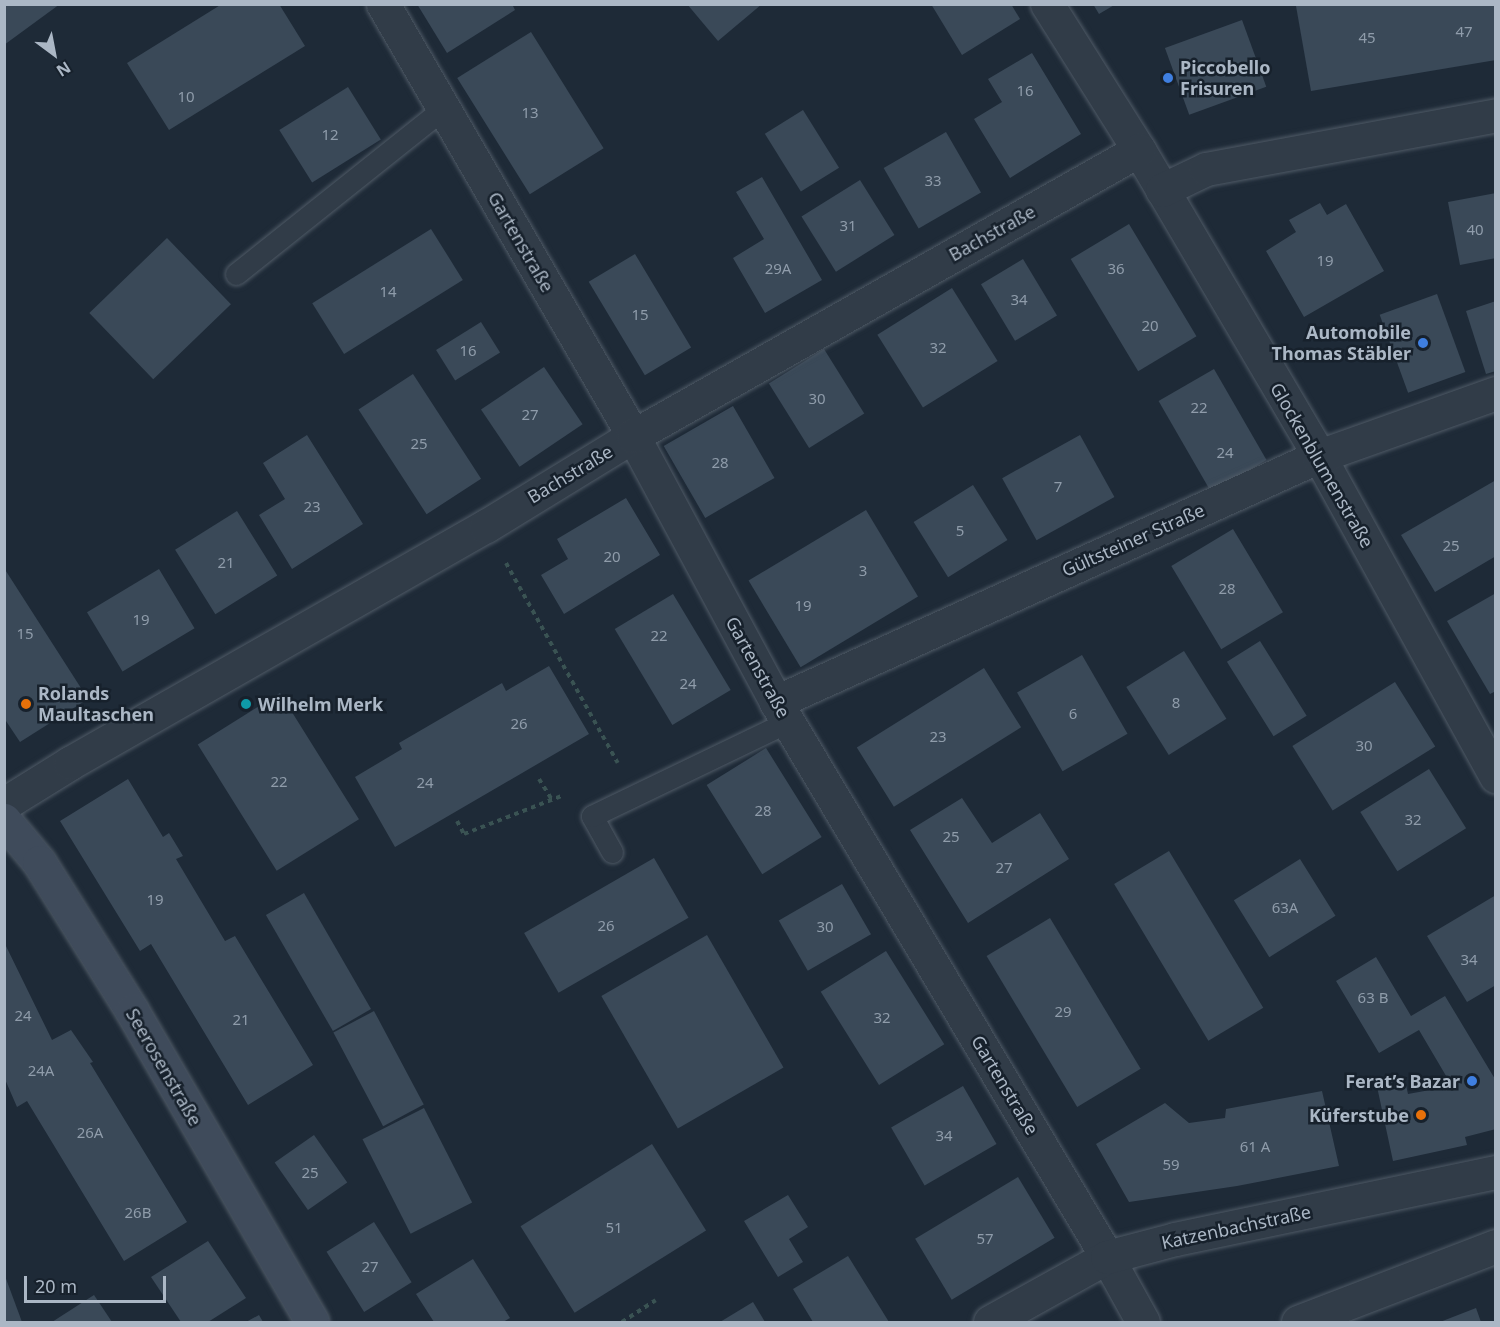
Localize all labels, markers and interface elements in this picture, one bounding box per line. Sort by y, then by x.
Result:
house number: 47 [1455,23,1473,41]
north arrow [24,24,84,84]
house number: 45 [1358,29,1376,47]
text: N [52,56,75,82]
place label: Piccobello Frisuren [1180,57,1270,100]
marker: Piccobello Frisuren [1161,71,1175,85]
house number: 16 [1016,82,1034,100]
house number: 10 [177,88,195,106]
house number: 13 [521,104,539,122]
house number: 12 [321,126,339,144]
house number: 33 [924,172,942,190]
street label: Gartenstraße [484,188,558,296]
street label: Bachstraße [945,200,1039,266]
house number: 31 [839,217,857,235]
house number: 40 [1466,221,1484,239]
house number: 19 [1316,252,1334,270]
house number: 29A [765,260,791,278]
house number: 36 [1107,260,1125,278]
house number: 14 [379,283,397,301]
house number: 34 [1010,291,1028,309]
house number: 15 [631,306,649,324]
house number: 20 [1141,317,1159,335]
place label: Automobile Thomas Stäbler [1272,322,1411,364]
marker: Automobile Thomas Stäbler [1416,336,1430,350]
house number: 32 [929,339,947,357]
house number: 16 [459,342,477,360]
street label: Glockenblumenstraße [1266,379,1378,551]
house number: 30 [808,390,826,408]
house number: 22 [1190,399,1208,417]
house number: 27 [521,406,539,424]
house number: 25 [410,435,428,453]
street label: Bachstraße [524,440,616,508]
house number: 24 [1216,444,1234,462]
house number: 28 [711,454,729,472]
house number: 7 [1054,478,1062,496]
house number: 23 [303,498,321,516]
street label: Gültsteiner Straße [1058,499,1208,581]
house number: 5 [956,522,964,540]
house number: 25 [1442,537,1460,555]
house number: 20 [603,548,621,566]
house number: 21 [217,554,235,572]
house number: 3 [859,562,867,580]
house number: 28 [1218,580,1236,598]
house number: 19 [794,597,812,615]
house number: 19 [132,611,150,629]
street label: Gartenstraße [721,613,795,721]
house number: 15 [16,625,34,643]
house number: 22 [650,627,668,645]
house number: 24 [679,675,697,693]
place label: Rolands Maultaschen [38,683,154,726]
place label: Wilhelm Merk [258,693,383,715]
house number: 8 [1172,694,1180,712]
marker: Rolands Maultaschen [19,697,33,711]
marker: Wilhelm Merk [239,697,253,711]
house number: 6 [1069,705,1077,723]
house number: 26 [510,715,528,733]
house number: 23 [929,728,947,746]
house number: 30 [1355,737,1373,755]
house number: 22 [270,773,288,791]
house number: 24 [416,774,434,792]
house number: 28 [754,802,772,820]
house number: 32 [1404,811,1422,829]
house number: 25 [942,828,960,846]
house number: 27 [995,859,1013,877]
house number: 19 [146,891,164,909]
house number: 63A [1272,899,1298,917]
house number: 26 [597,917,615,935]
house number: 30 [816,918,834,936]
house number: 34 [1460,951,1478,969]
house number: 63 B [1358,989,1388,1007]
house number: 29 [1054,1003,1072,1021]
street label: Seerosenstraße [122,1005,206,1129]
house number: 24 [14,1007,32,1025]
house number: 32 [873,1009,891,1027]
house number: 21 [232,1011,250,1029]
street label: Gartenstraße [967,1031,1043,1139]
house number: 24A [28,1062,54,1080]
place label: Ferat’s Bazar [1345,1070,1460,1092]
marker: Ferat’s Bazar [1465,1074,1479,1088]
place label: Küferstube [1309,1104,1409,1126]
marker: Küferstube [1414,1108,1428,1122]
house number: 26A [77,1124,103,1142]
house number: 34 [935,1127,953,1145]
house number: 61 A [1240,1138,1270,1156]
house number: 59 [1162,1156,1180,1174]
house number: 25 [301,1164,319,1182]
street label: Katzenbachstraße [1159,1201,1313,1253]
house number: 26B [125,1204,151,1222]
house number: 51 [605,1219,623,1237]
house number: 57 [976,1230,994,1248]
house number: 27 [361,1258,379,1276]
scale bar [27,1264,170,1302]
text: 20 m [35,1274,77,1298]

